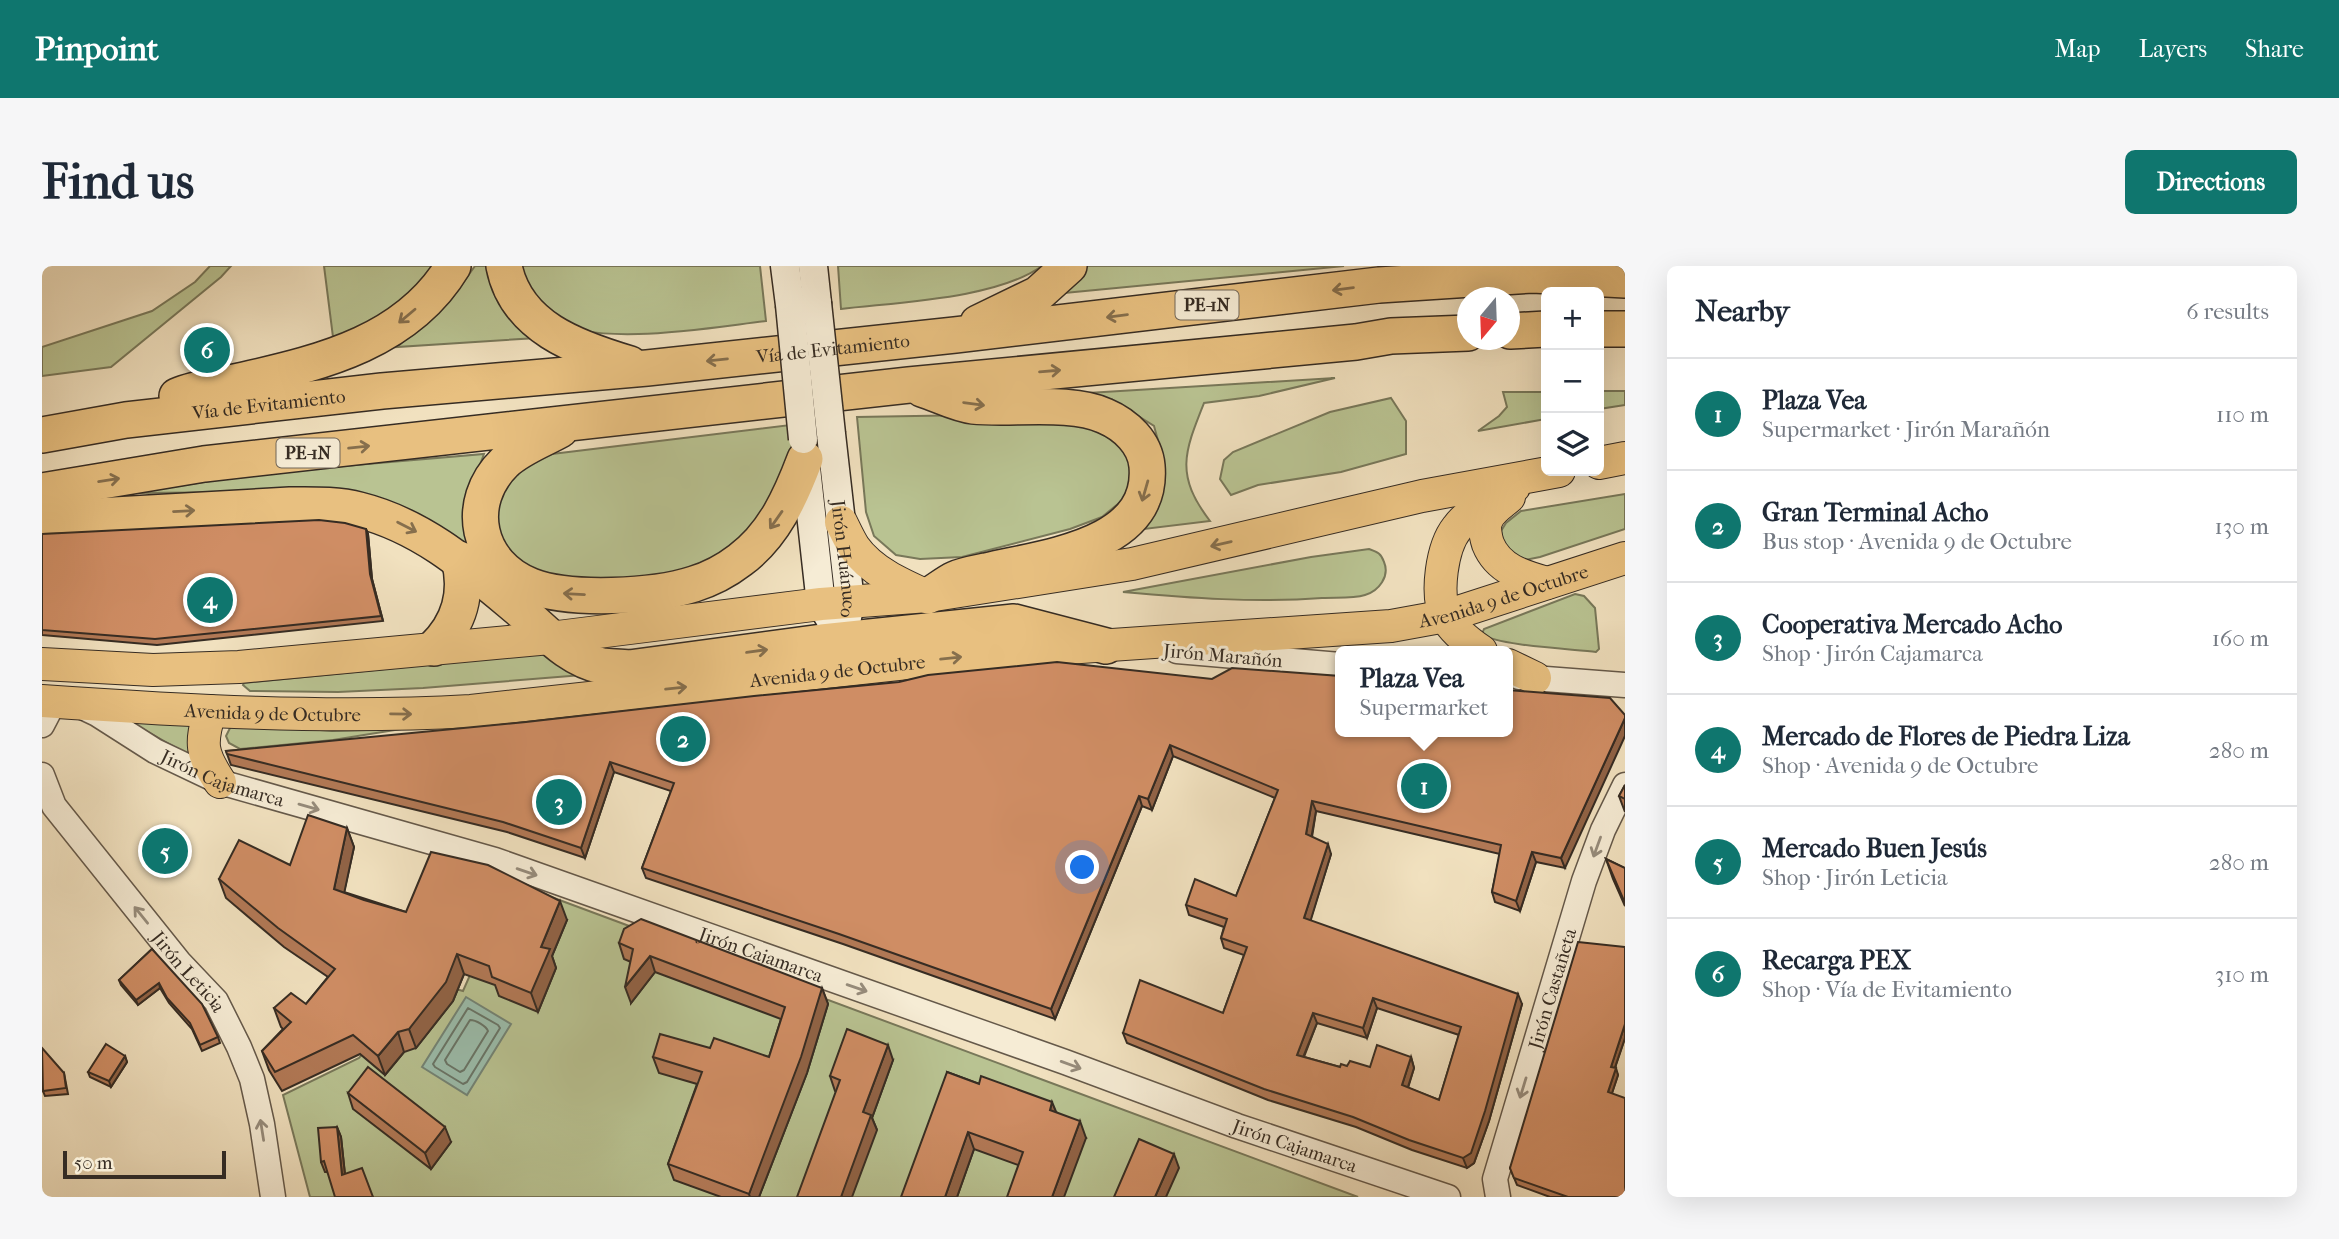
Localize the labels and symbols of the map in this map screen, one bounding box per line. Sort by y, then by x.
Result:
one-way arrow [1332,283,1355,296]
north arrow [1457,287,1520,350]
road number: PE-1N [1176,290,1238,320]
one-way arrow [399,308,417,324]
one-way arrow [1106,309,1129,322]
pin: 6 [184,324,230,376]
street label: Vía de Evitamiento [754,330,911,368]
one-way arrow [706,354,729,367]
one-way arrow [1038,364,1061,377]
street label: Vía de Evitamiento [190,385,347,425]
one-way arrow [962,398,985,411]
road number: PE-1N [276,438,340,468]
one-way arrow [347,440,370,453]
one-way arrow [97,473,120,486]
one-way arrow [1138,480,1151,502]
street label: Jirón Huánuco [826,497,860,620]
one-way arrow [172,505,195,518]
one-way arrow [769,510,783,529]
one-way arrow [396,521,417,535]
one-way arrow [1210,538,1232,551]
street label: Avenida 9 de Octubre [1416,561,1591,633]
pin: 4 [187,574,233,626]
one-way arrow [562,587,585,600]
street label: Jirón Marañón [1160,640,1283,672]
one-way arrow [745,644,768,657]
street label: Avenida 9 de Octubre [748,651,926,692]
one-way arrow [939,651,962,664]
one-way arrow [664,681,687,694]
street label: Avenida 9 de Octubre [183,700,361,726]
one-way arrow [389,707,412,721]
pin: 2 [660,713,706,765]
street label: Jirón Cajamarca [155,745,287,812]
pin: 1 [1401,760,1447,812]
pin: 3 [536,776,582,828]
one-way arrow [297,801,320,814]
pin: 5 [142,825,188,877]
one-way arrow [1590,835,1602,857]
your location [1065,850,1099,884]
one-way arrow [516,866,538,879]
one-way arrow [133,906,149,924]
street label: Jirón Cajamarca [694,922,826,987]
street label: Jirón Castañeta [1524,925,1581,1054]
street label: Jirón Leticia [145,926,230,1016]
one-way arrow [846,982,868,995]
one-way arrow [1060,1059,1082,1072]
one-way arrow [1515,1076,1528,1098]
street label: Jirón Cajamarca [1227,1115,1360,1178]
one-way arrow [255,1119,268,1141]
scale bar [63,1148,226,1180]

